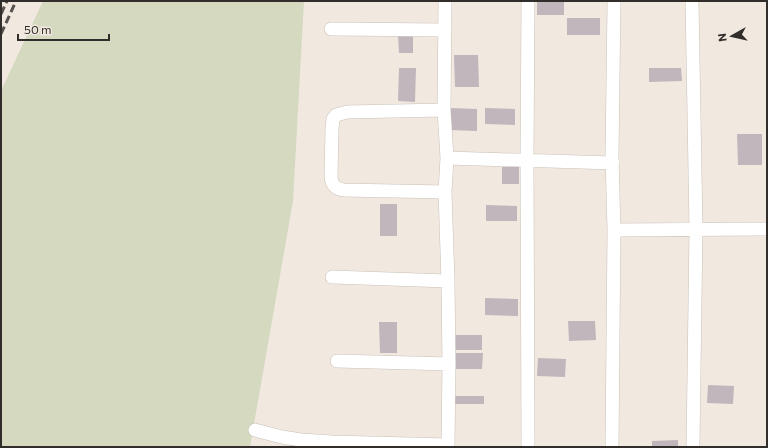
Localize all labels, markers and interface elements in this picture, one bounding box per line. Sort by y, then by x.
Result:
scale bar [18,16,109,42]
north arrow [712,16,752,56]
text: 50 m [24,22,52,36]
text: N [715,32,729,42]

